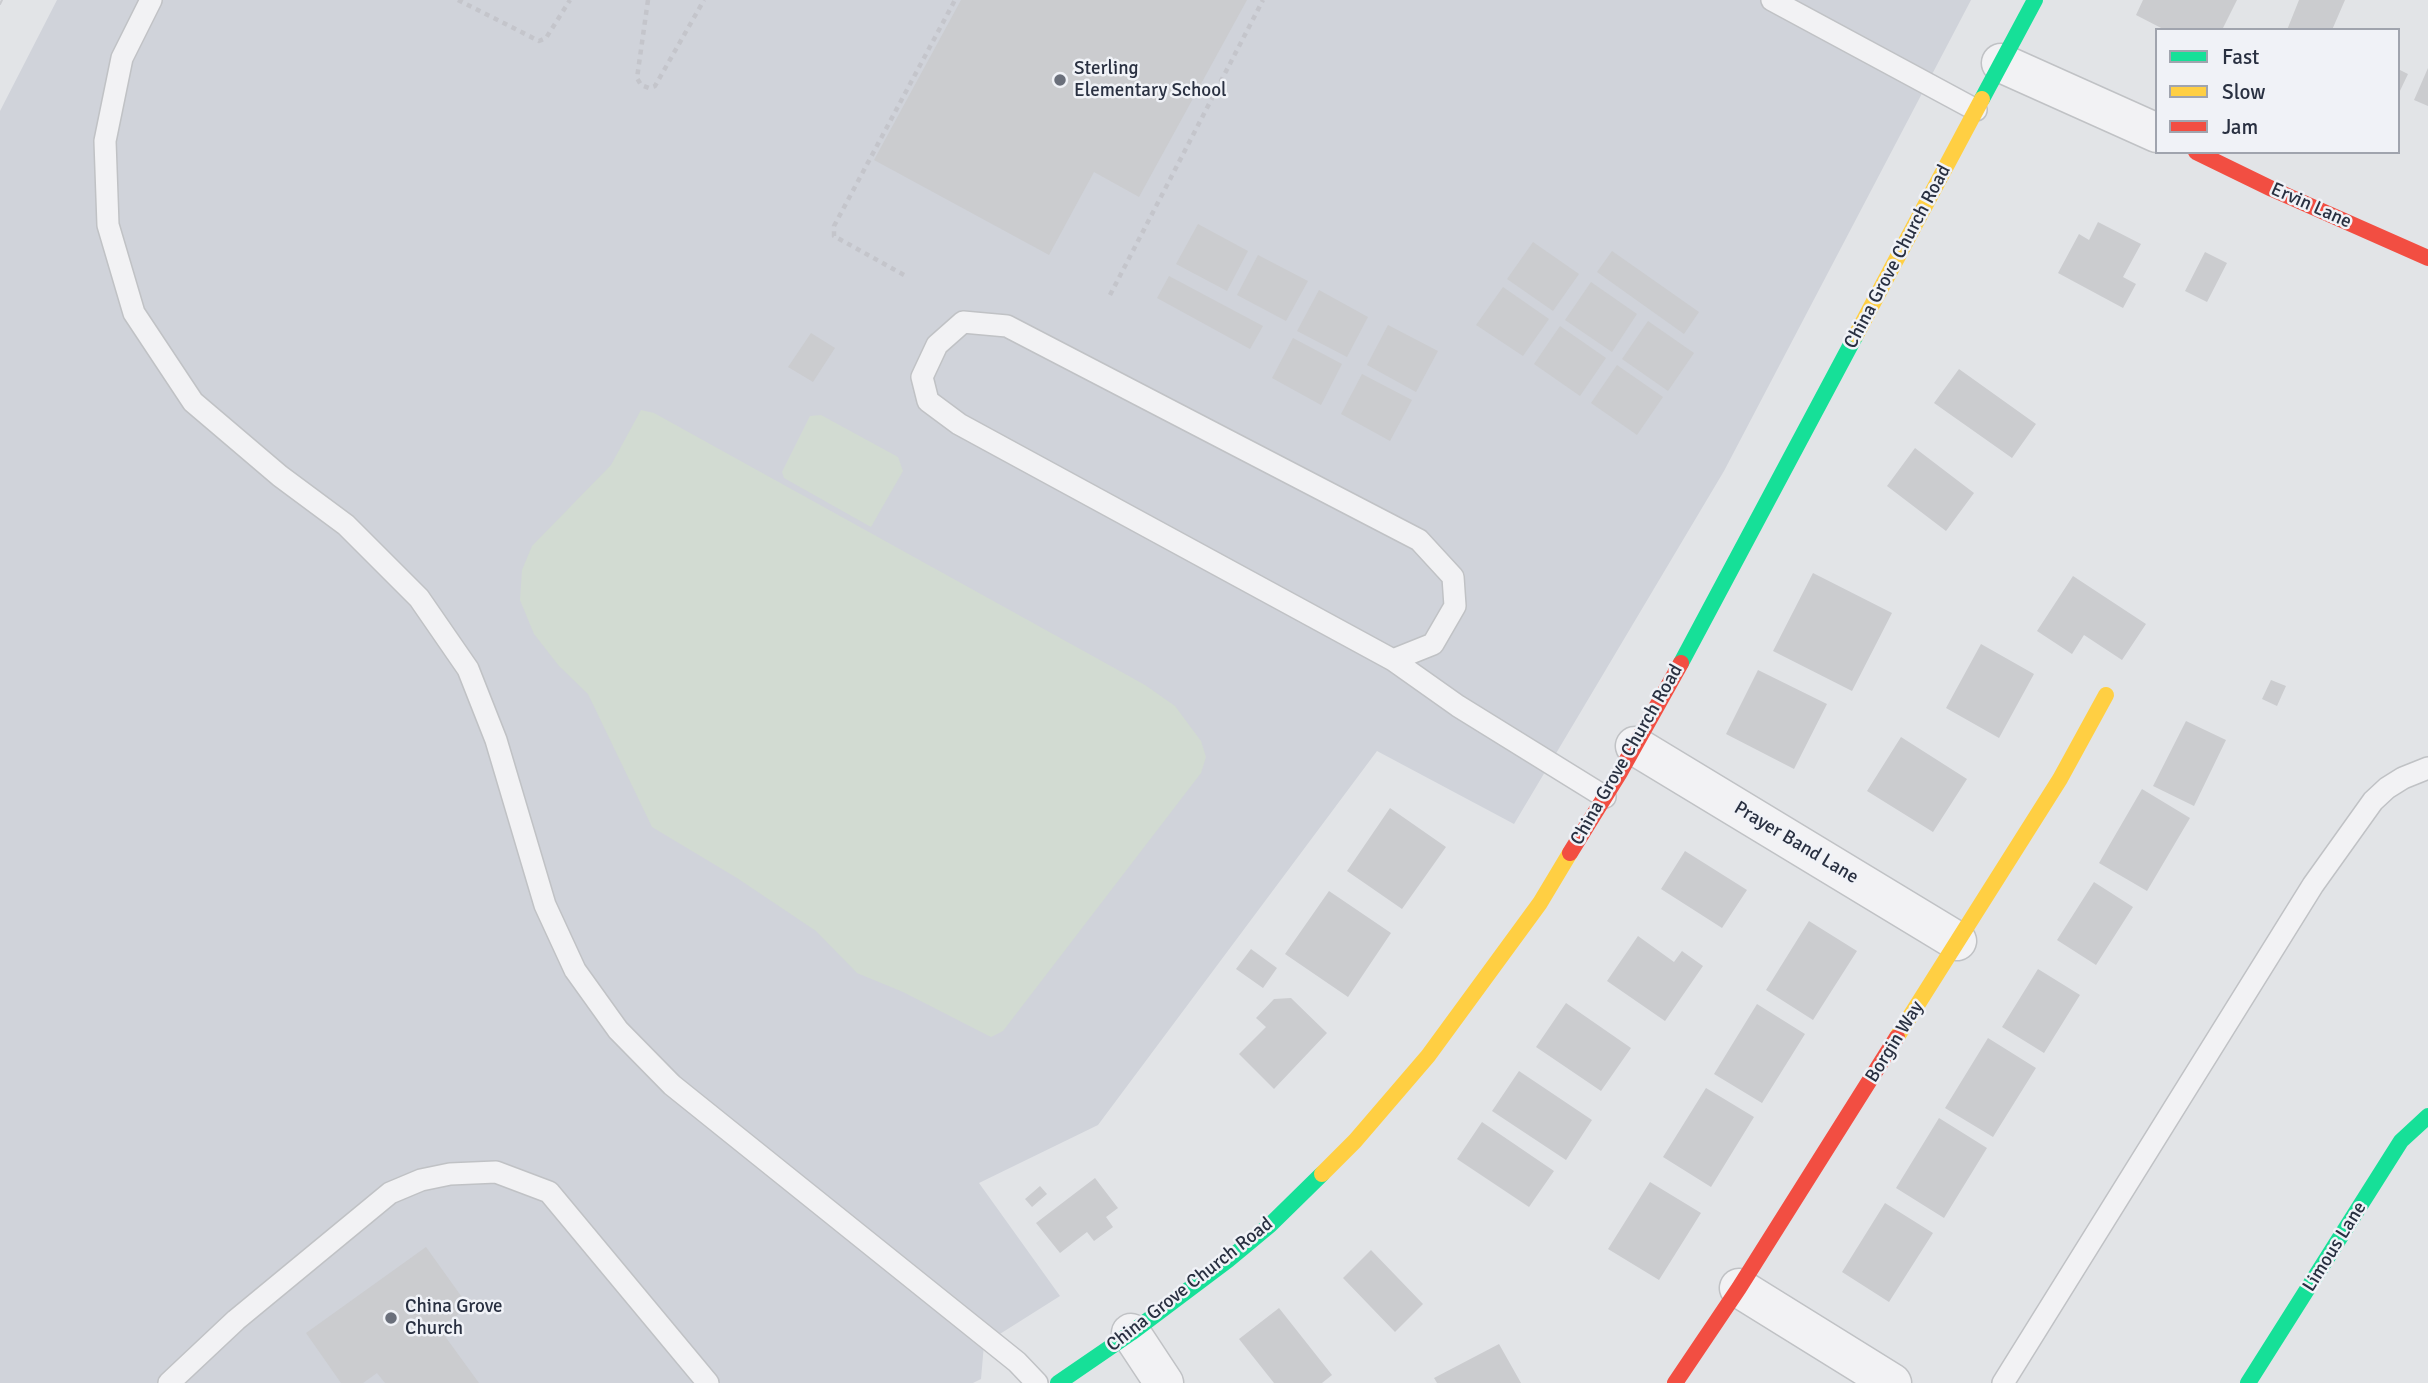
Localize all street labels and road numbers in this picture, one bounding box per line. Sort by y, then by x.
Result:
street label: China Grove Church Road [1840,161,1956,353]
street label: Ervin Lane [2267,178,2355,234]
street label: China Grove Church Road [1566,661,1688,849]
street label: Prayer Band Lane [1730,797,1862,889]
street label: Borgin Way [1861,997,1929,1087]
street label: Limous Lane [2298,1198,2372,1296]
street label: China Grove Church Road [1102,1213,1278,1357]

